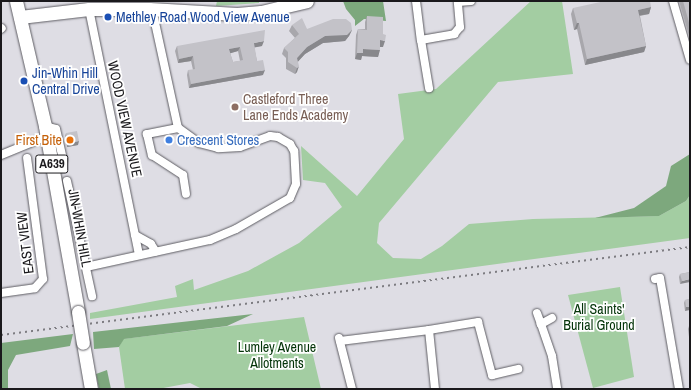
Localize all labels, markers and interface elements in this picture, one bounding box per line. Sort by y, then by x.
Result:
place label: Methley Road Wood View Avenue [116,9,290,25]
marker: Methley Road Wood View Avenue [103,12,113,22]
street label: WOOD VIEW AVENUE [104,59,146,179]
place label: Jin-Whin Hill Central Drive [32,65,100,98]
marker: Jin-Whin Hill Central Drive [19,76,29,86]
place label: Castleford Three Lane Ends Academy [243,91,349,124]
marker: Castleford Three Lane Ends Academy [230,102,240,112]
place label: First Bite [15,132,62,148]
place label: Crescent Stores [177,132,259,148]
marker: First Bite [65,135,75,145]
marker: Crescent Stores [164,135,174,145]
road number: A639 [35,153,69,175]
street label: JIN-WHIN HILL [65,188,95,268]
street label: EAST VIEW [13,211,37,275]
park label: All Saints' Burial Ground [563,301,635,334]
park label: Lumley Avenue Allotments [238,339,316,372]

